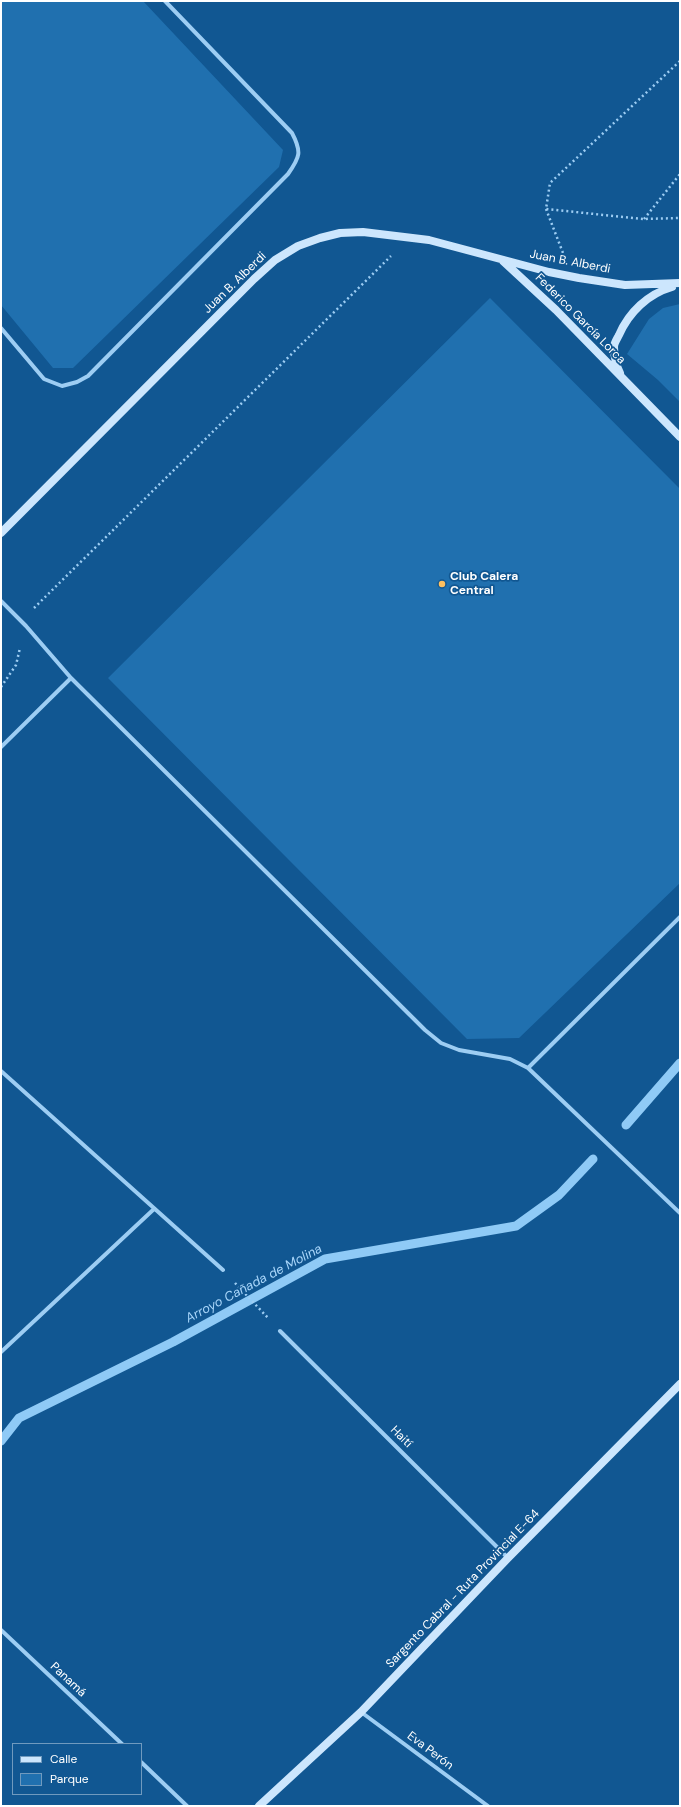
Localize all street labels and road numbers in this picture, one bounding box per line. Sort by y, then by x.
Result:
street label: Juan B. Alberdi [528,247,612,277]
street label: Juan B. Alberdi [201,249,269,317]
street label: Federico García Lorca [532,271,628,367]
street label: Haití [387,1423,415,1451]
street label: Sargento Cabral - Ruta Provincial E-64 [383,1507,543,1671]
street label: Panamá [47,1660,89,1700]
street label: Eva Perón [404,1729,456,1773]

